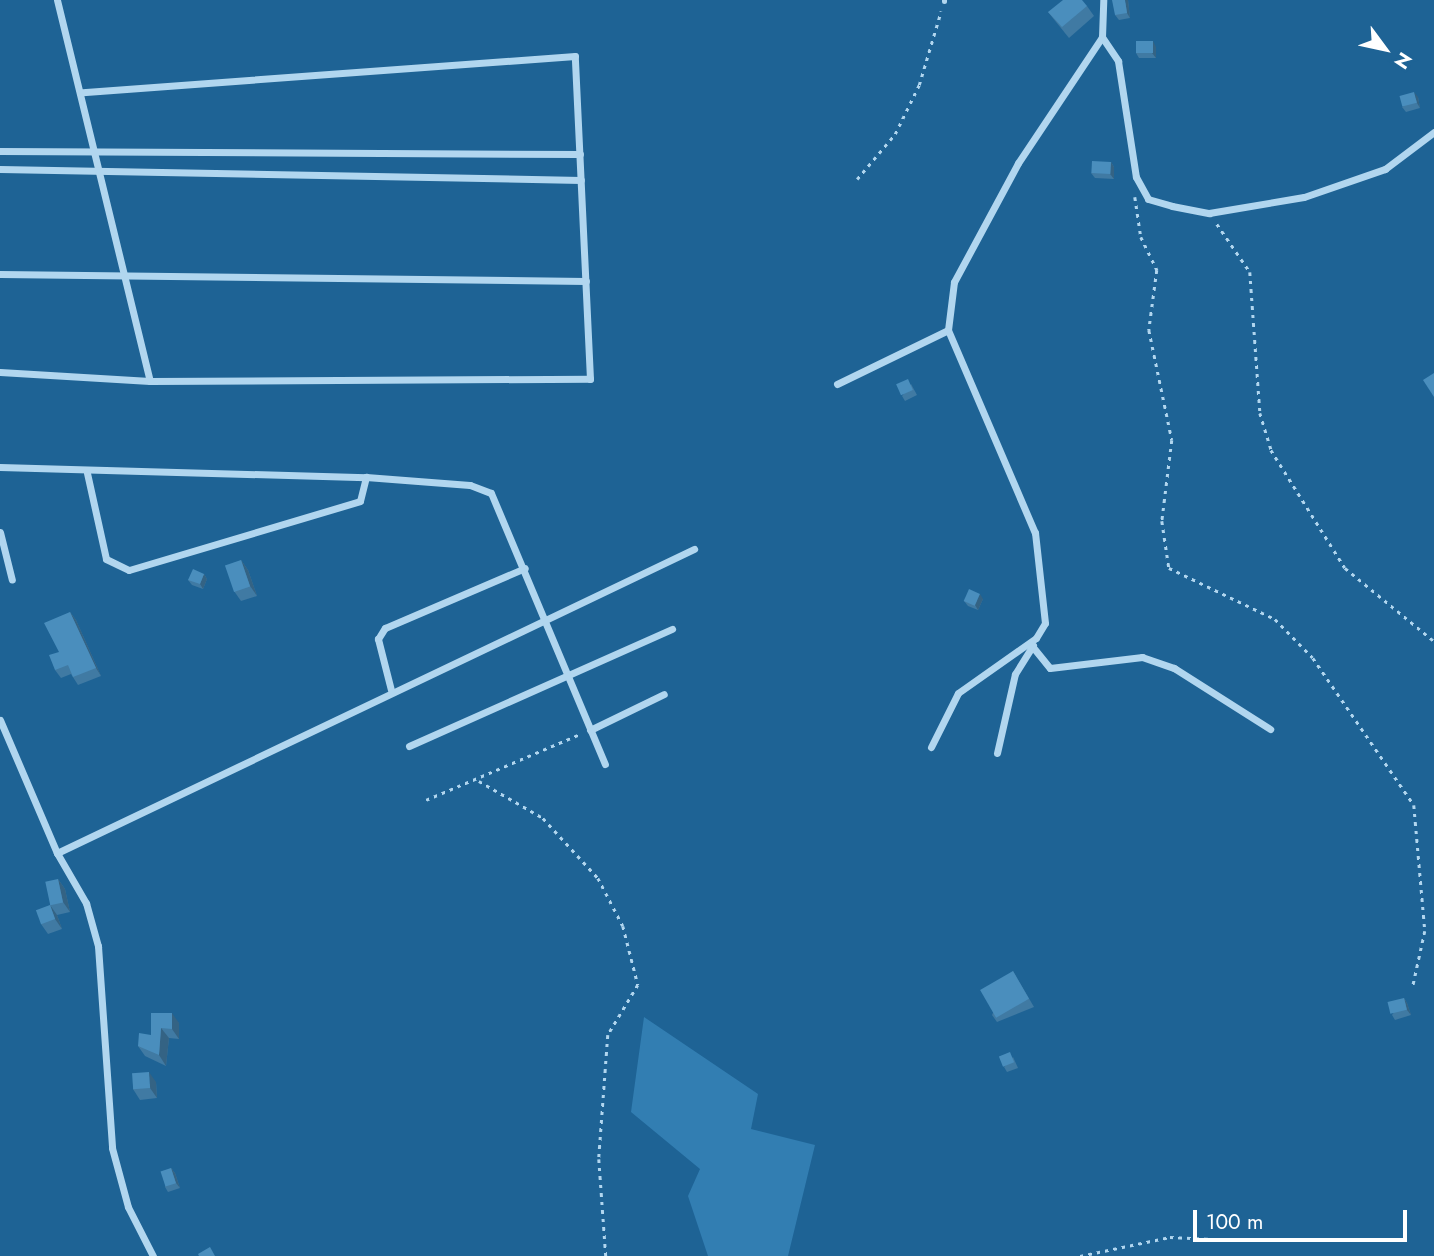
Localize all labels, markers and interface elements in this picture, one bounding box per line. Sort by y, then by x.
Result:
north arrow [1350,14,1420,84]
text: N [1388,47,1418,74]
scale bar [1196,1196,1410,1240]
text: 100 m [1206,1207,1263,1237]

